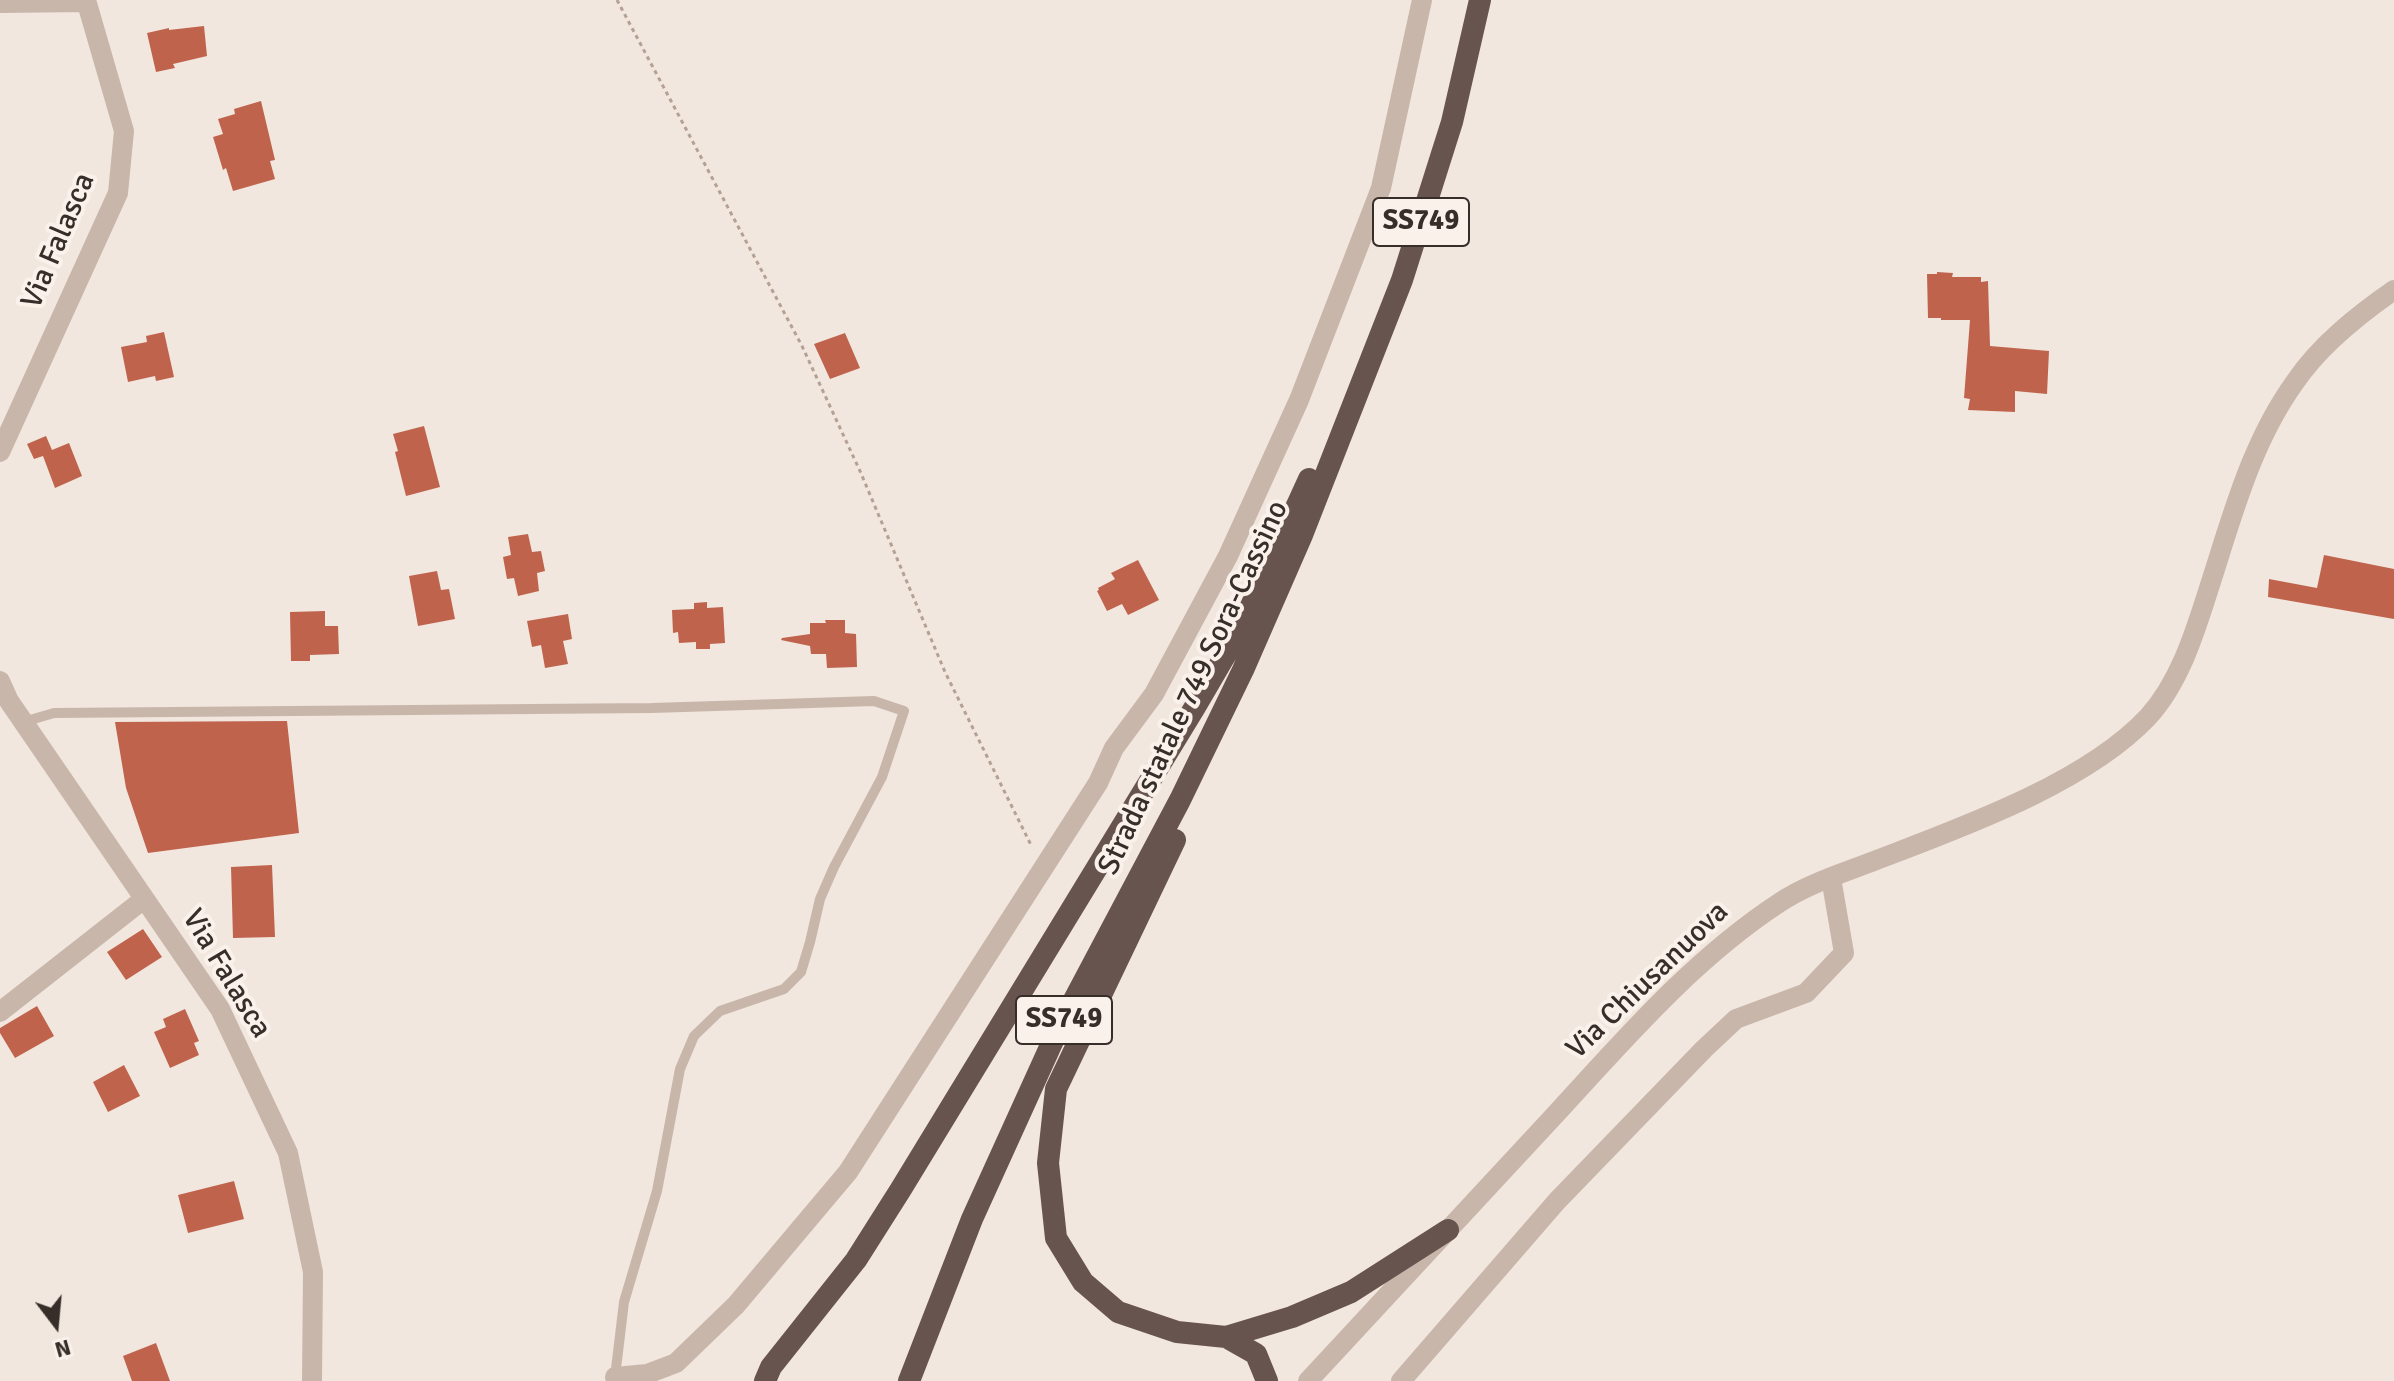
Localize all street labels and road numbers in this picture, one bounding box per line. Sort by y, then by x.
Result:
street label: Via Falasca [14,168,104,314]
road number: SS749 [1373,198,1469,246]
street label: Strada statale 749 Sora-Cassino [1091,495,1297,881]
street label: Via Chiusanuova [1559,895,1737,1067]
street label: Via Falasca [174,903,278,1045]
road number: SS749 [1016,996,1112,1044]

